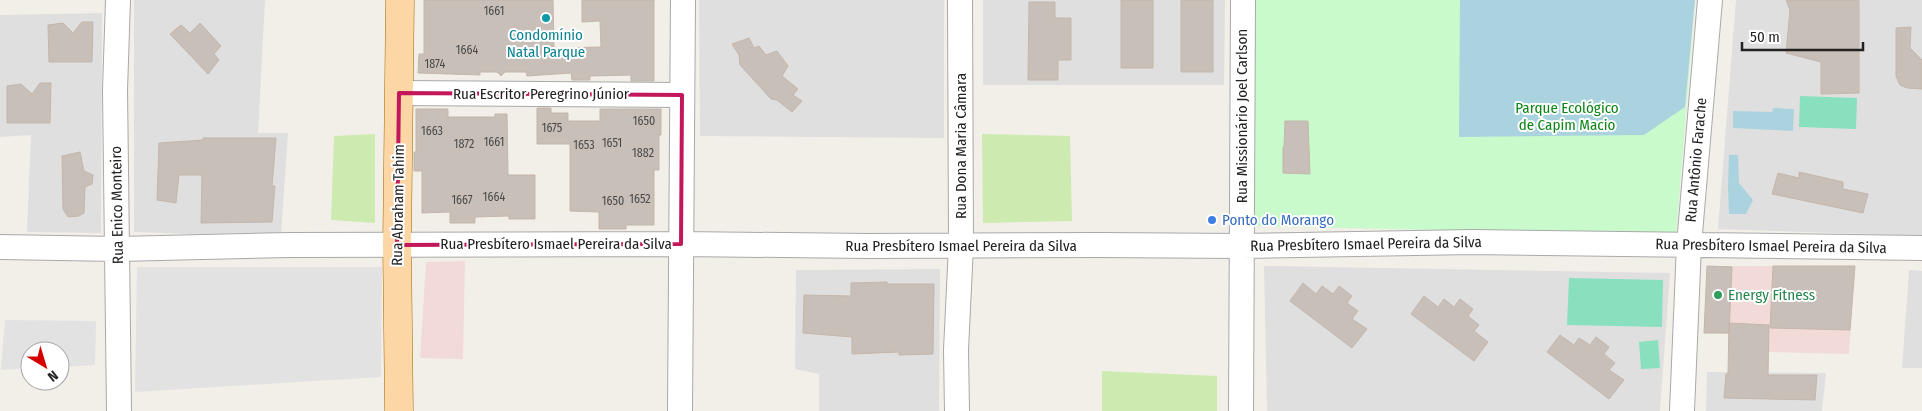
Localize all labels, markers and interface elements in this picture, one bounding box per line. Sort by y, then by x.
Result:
house number: 1661 [484,4,504,18]
marker: Condomínio Natal Parque [540,12,552,24]
scale bar [1742,20,1863,52]
place label: Condomínio Natal Parque [507,26,585,61]
text: 50 m [1750,28,1780,46]
street label: Rua Missionário Joel Carlson [1233,29,1251,203]
house number: 1664 [456,43,478,57]
house number: 1874 [425,57,446,71]
street label: Rua Dona Maria Câmara [952,73,970,219]
street label: Rua Escritor Peregrino Júnior [453,85,630,103]
street label: Rua Antônio Farache [1682,97,1710,223]
park label: Parque Ecológico de Capim Macio [1515,99,1619,134]
house number: 1650 [633,114,655,128]
house number: 1675 [542,121,563,135]
house number: 1663 [421,124,443,138]
house number: 1661 [484,135,504,149]
house number: 1651 [602,136,622,150]
house number: 1872 [454,137,474,151]
house number: 1653 [573,138,595,152]
street label: Rua Abraham Tahim [388,144,408,266]
street label: Rua Enico Monteiro [107,146,127,264]
house number: 1882 [632,146,654,160]
house number: 1664 [483,190,505,204]
house number: 1652 [629,192,651,206]
house number: 1667 [451,193,473,207]
house number: 1650 [602,194,624,208]
place label: Ponto do Morango [1222,211,1334,229]
marker: Ponto do Morango [1206,214,1218,226]
street label: Rua Presbítero Ismael Pereira da Silva [1250,233,1482,255]
street label: Rua Presbítero Ismael Pereira da Silva [440,235,672,253]
street label: Rua Presbítero Ismael Pereira da Silva [1655,235,1887,257]
street label: Rua Presbítero Ismael Pereira da Silva [845,237,1077,255]
place label: Energy Fitness [1728,286,1815,304]
marker: Energy Fitness [1712,289,1724,301]
north arrow [20,341,70,391]
text: N [44,367,61,385]

